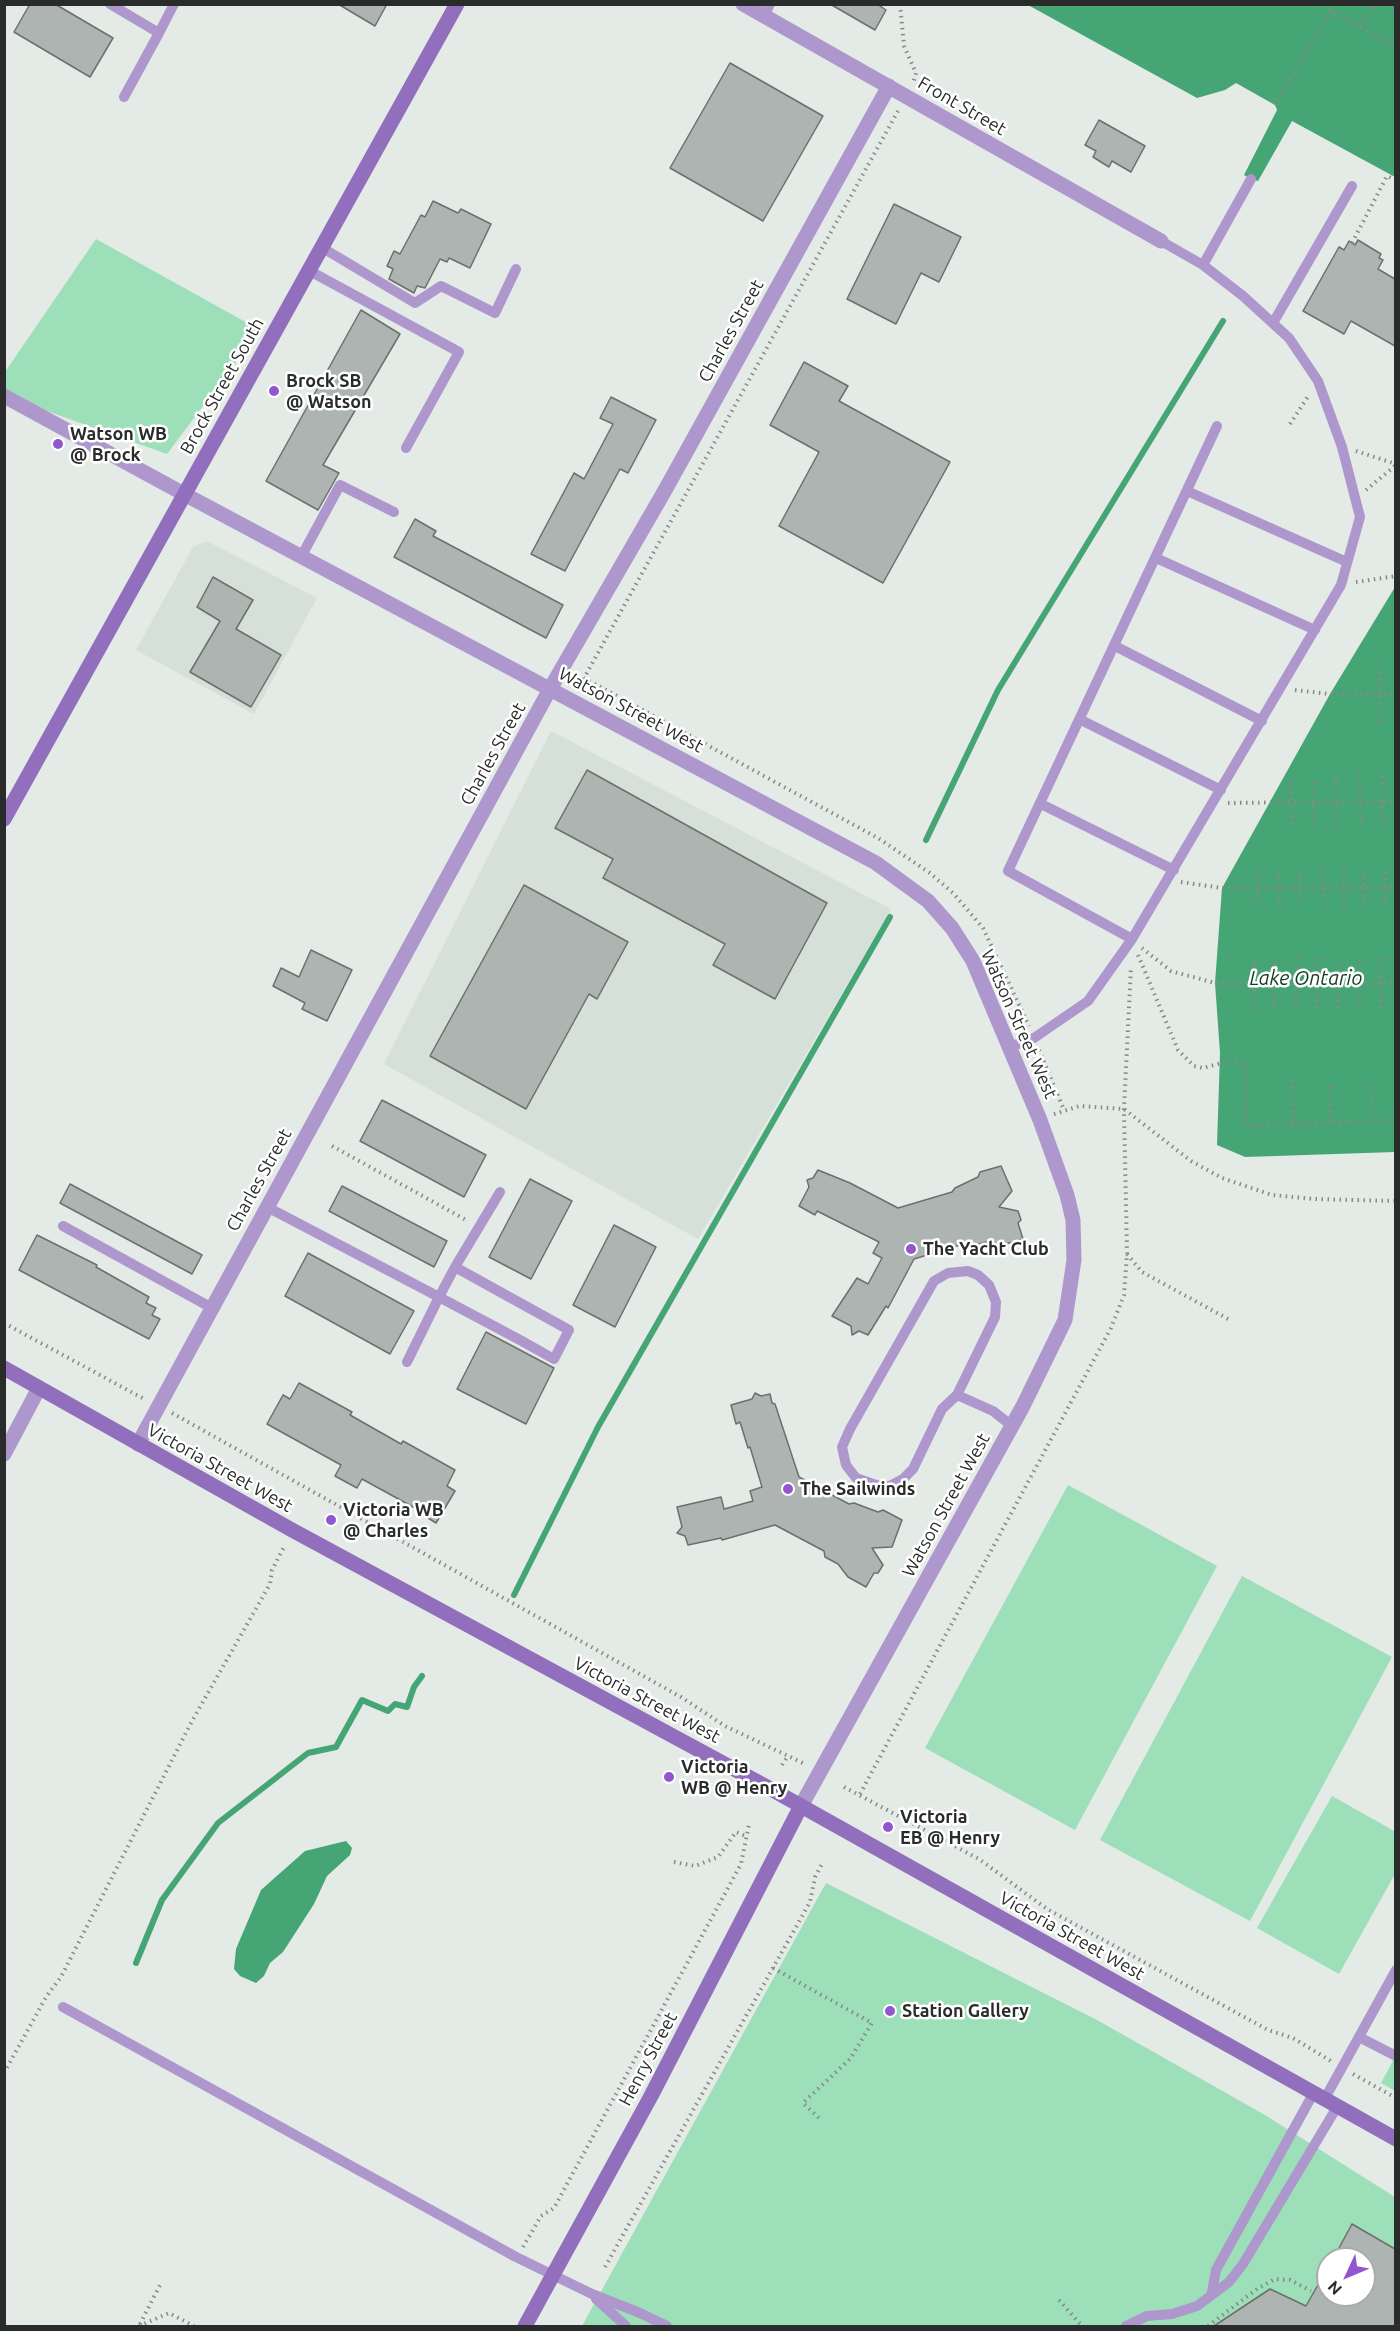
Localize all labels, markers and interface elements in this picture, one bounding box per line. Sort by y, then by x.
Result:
street label: Front Street [914,72,1010,140]
street label: Charles Street [694,276,768,386]
street label: Brock Street South [176,314,268,458]
place label: Brock SB @ Watson [286,370,372,412]
marker: Brock SB @ Watson [267,384,281,398]
place label: Watson WB @ Brock [70,423,167,466]
marker: Watson WB @ Brock [51,437,65,451]
street label: Watson Street West [555,663,707,757]
street label: Charles Street [456,699,530,809]
street label: Watson Street West [976,946,1062,1102]
water label: Lake Ontario [1250,966,1362,990]
street label: Charles Street [222,1125,296,1235]
place label: The Yacht Club [923,1238,1049,1260]
marker: The Yacht Club [904,1242,918,1256]
street label: Victoria Street West [144,1419,296,1517]
street label: Watson Street West [898,1429,994,1581]
place label: The Sailwinds [800,1478,915,1500]
marker: The Sailwinds [781,1482,795,1496]
place label: Victoria WB @ Charles [343,1499,444,1541]
marker: Victoria WB @ Charles [324,1513,338,1527]
street label: Victoria Street West [570,1652,724,1748]
place label: Victoria WB @ Henry [681,1756,787,1798]
marker: Victoria WB @ Henry [662,1770,676,1784]
place label: Victoria EB @ Henry [900,1806,1000,1848]
marker: Victoria EB @ Henry [881,1820,895,1834]
street label: Victoria Street West [996,1887,1148,1985]
place label: Station Gallery [902,2000,1029,2022]
marker: Station Gallery [883,2004,897,2018]
street label: Henry Street [614,2008,682,2110]
north arrow [1316,2247,1376,2307]
text: N [1324,2278,1345,2299]

